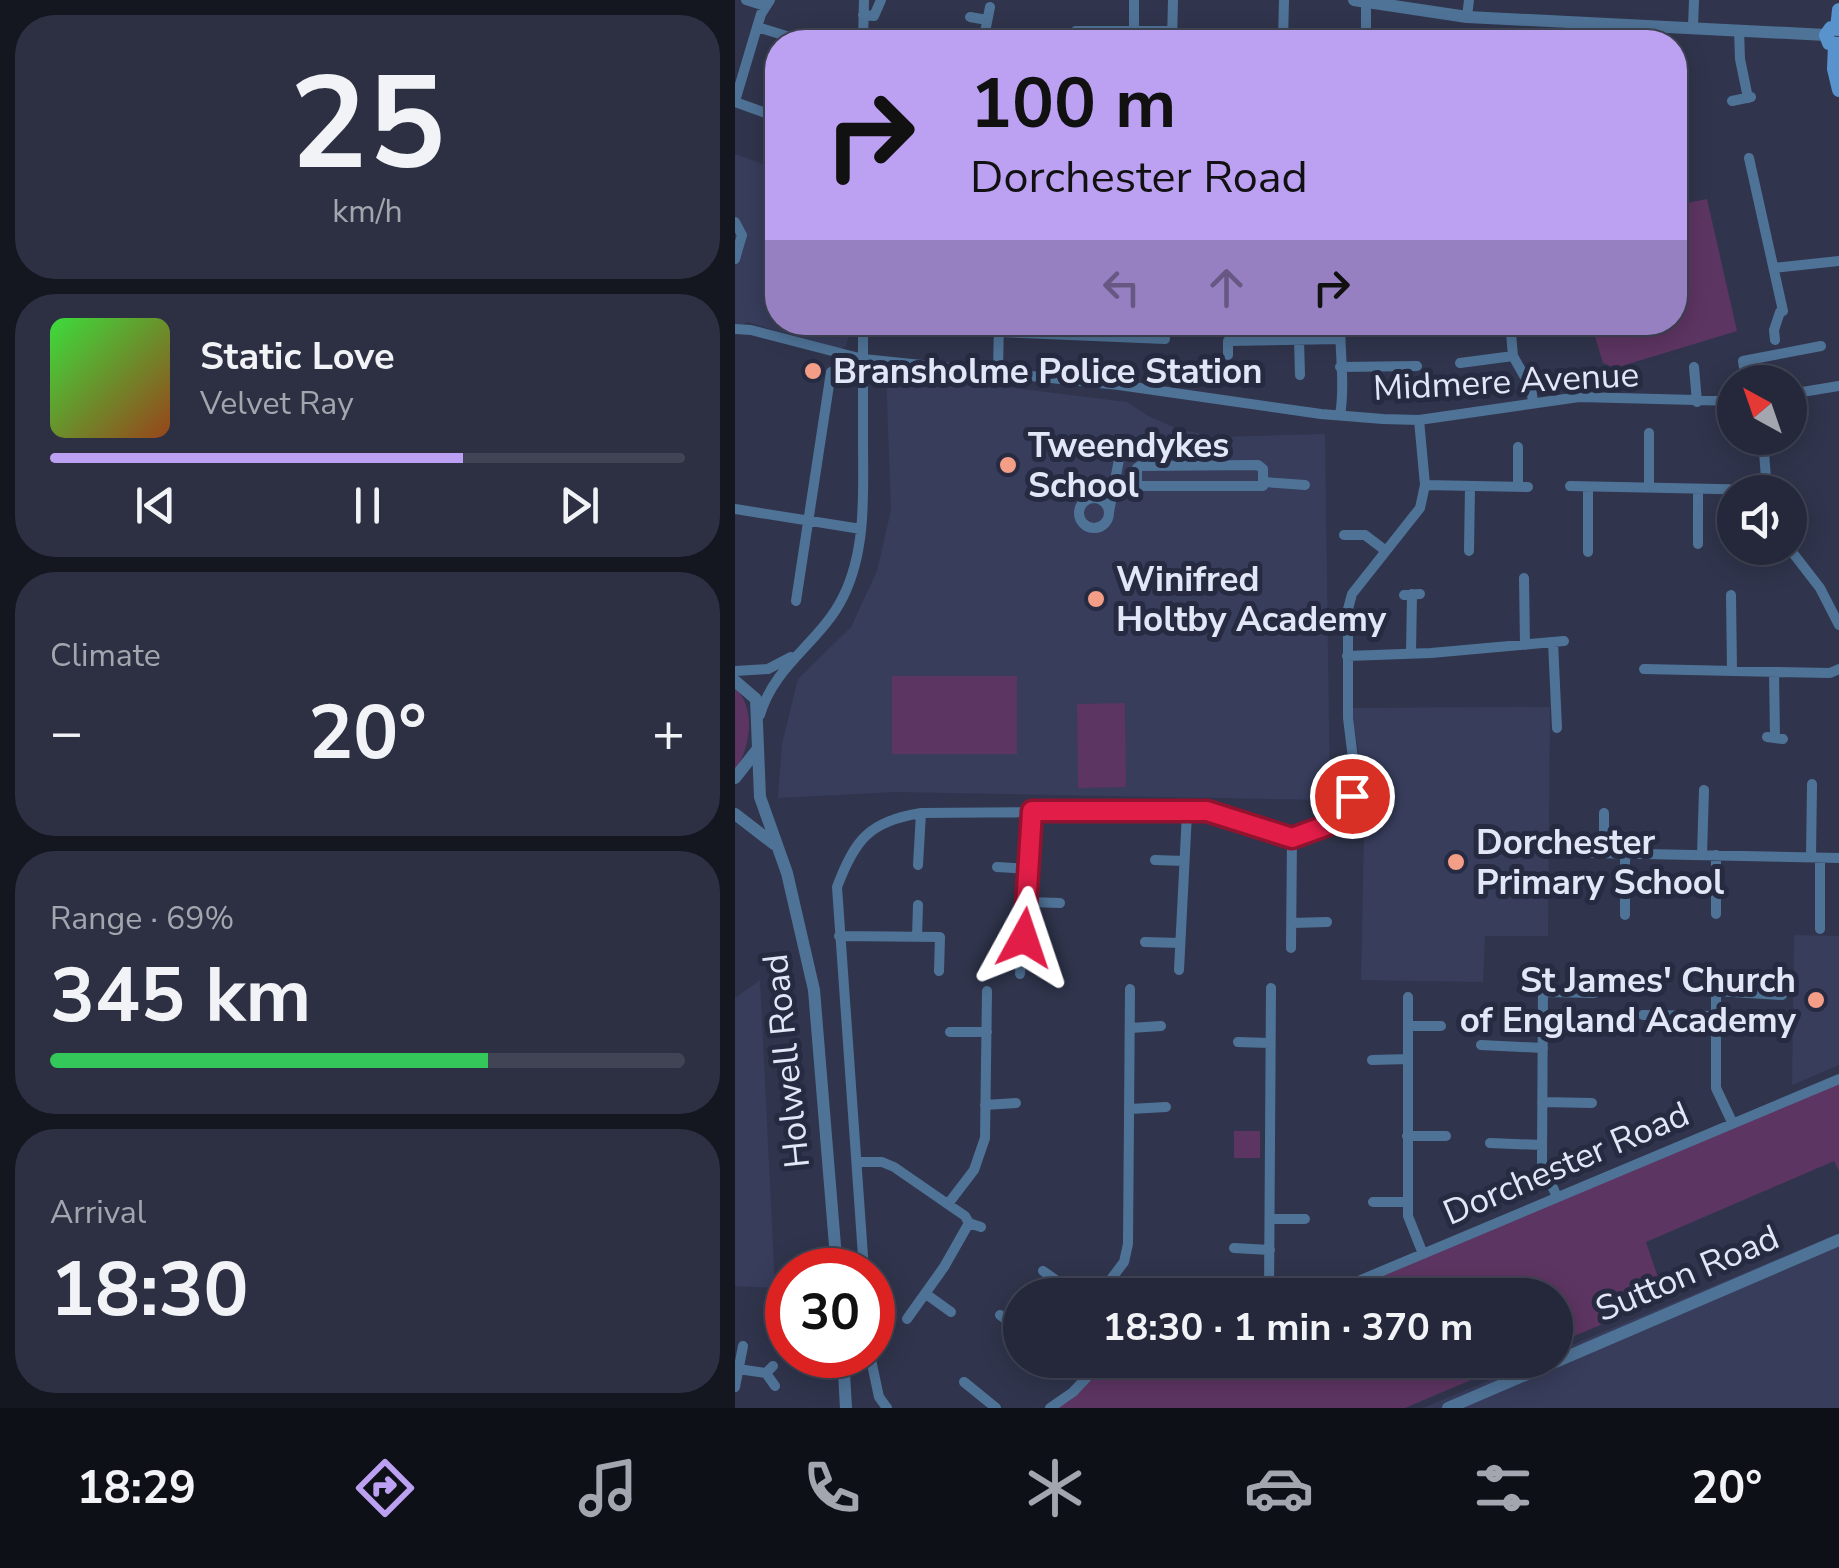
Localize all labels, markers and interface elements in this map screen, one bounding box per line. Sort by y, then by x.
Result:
text: 25 [289,36,446,213]
text: 100 m [970,56,1176,152]
icon: right [805,70,935,200]
text: Dorchester Road [970,147,1308,208]
text: km/h [332,190,403,233]
icon: left [1094,260,1149,315]
icon: ahead [1199,260,1254,315]
icon: right [1304,260,1359,315]
text: Static Love [200,331,395,382]
place label: Bransholme Police Station [833,348,1263,395]
street label: Midmere Avenue [1372,351,1640,412]
marker: Bransholme Police Station [802,360,824,382]
north arrow [1717,365,1807,455]
map controls [1717,365,1807,565]
text: Velvet Ray [200,382,354,425]
place label: Tweendykes School [1028,422,1229,509]
marker: Tweendykes School [997,454,1019,476]
button: sound [1717,475,1807,565]
icon: previous [128,478,183,533]
icon: pause [340,478,395,533]
icon: next [552,478,607,533]
place label: Winifred Holtby Academy [1116,556,1387,643]
marker: Winifred Holtby Academy [1085,588,1107,610]
text: Climate [50,634,161,677]
text: 20° [308,682,427,784]
text: − [50,695,83,770]
text: + [652,695,685,770]
pin [1310,754,1395,839]
icon: arrive [1325,769,1380,824]
place label: Dorchester Primary School [1476,819,1724,906]
marker: Dorchester Primary School [1445,851,1467,873]
position arrow [972,886,1076,990]
text: Range · 69% [50,897,234,940]
text: 345 km [50,945,311,1047]
street label: Holwell Road [752,952,821,1170]
place label: St James' Church of England Academy [1460,957,1797,1044]
marker: St James' Church of England Academy [1805,989,1827,1011]
street label: Dorchester Road [1436,1090,1696,1236]
text: Arrival [50,1191,146,1234]
street label: Sutton Road [1588,1214,1786,1333]
text: 18:30 [50,1239,249,1341]
speed limit sign: 30 [765,1248,895,1378]
text: 18:30 · 1 min · 370 m [1103,1302,1473,1353]
icon: directions [350,1453,420,1523]
icon: music [573,1453,643,1523]
icon: phone [797,1453,867,1523]
icon: climate [1020,1453,1090,1523]
icon: car [1244,1453,1314,1523]
icon: filters [1468,1453,1538,1523]
text: 18:29 [77,1458,196,1519]
text: 20° [1691,1458,1762,1519]

